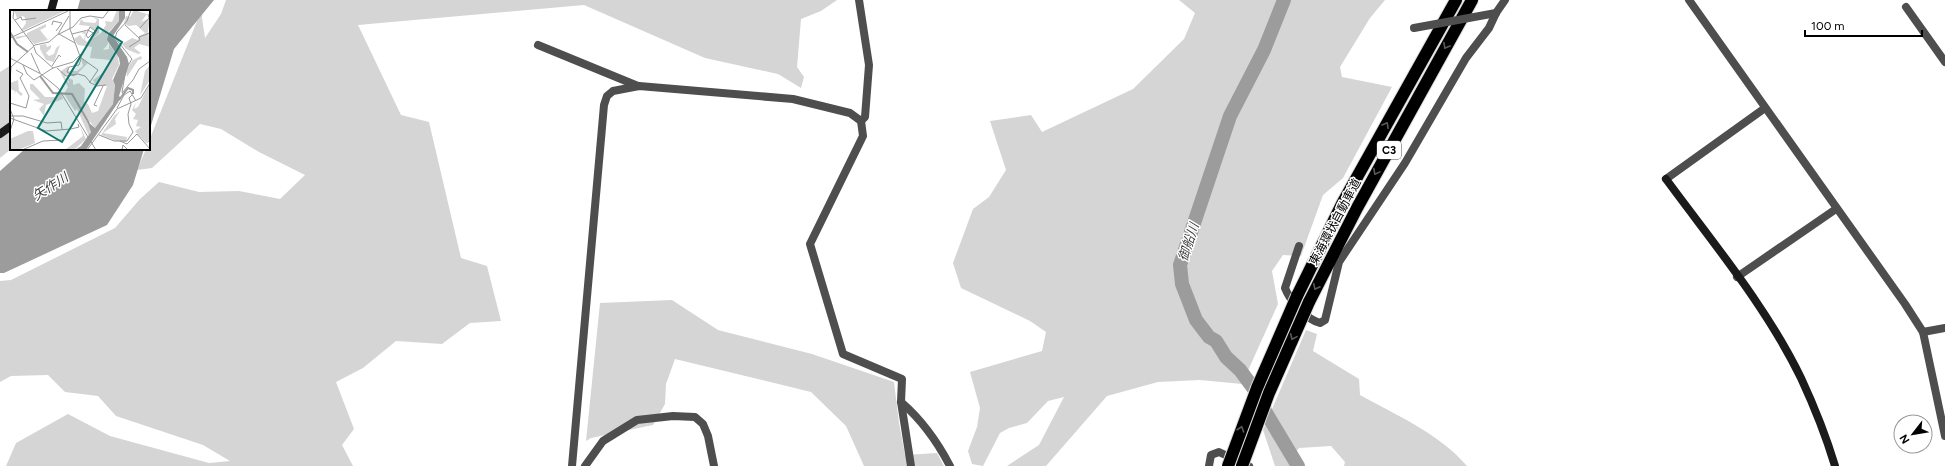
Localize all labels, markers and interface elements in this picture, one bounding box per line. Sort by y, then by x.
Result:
inset map [10,10,150,150]
scale bar [1805,12,1922,38]
text: 100 m [1811,19,1845,33]
one-way arrow [1444,42,1451,49]
one-way arrow [1381,121,1389,129]
road number: C3 [1377,141,1401,159]
water label: 矢作川 [30,168,72,203]
one-way arrow [1374,168,1381,175]
street label: 東海環状自動車道 [1306,176,1364,268]
water label: 御船川 [1175,219,1202,263]
one-way arrow [1314,283,1321,291]
one-way arrow [1290,333,1298,341]
north arrow [1893,414,1933,454]
one-way arrow [1236,426,1245,433]
text: N [1897,432,1913,446]

